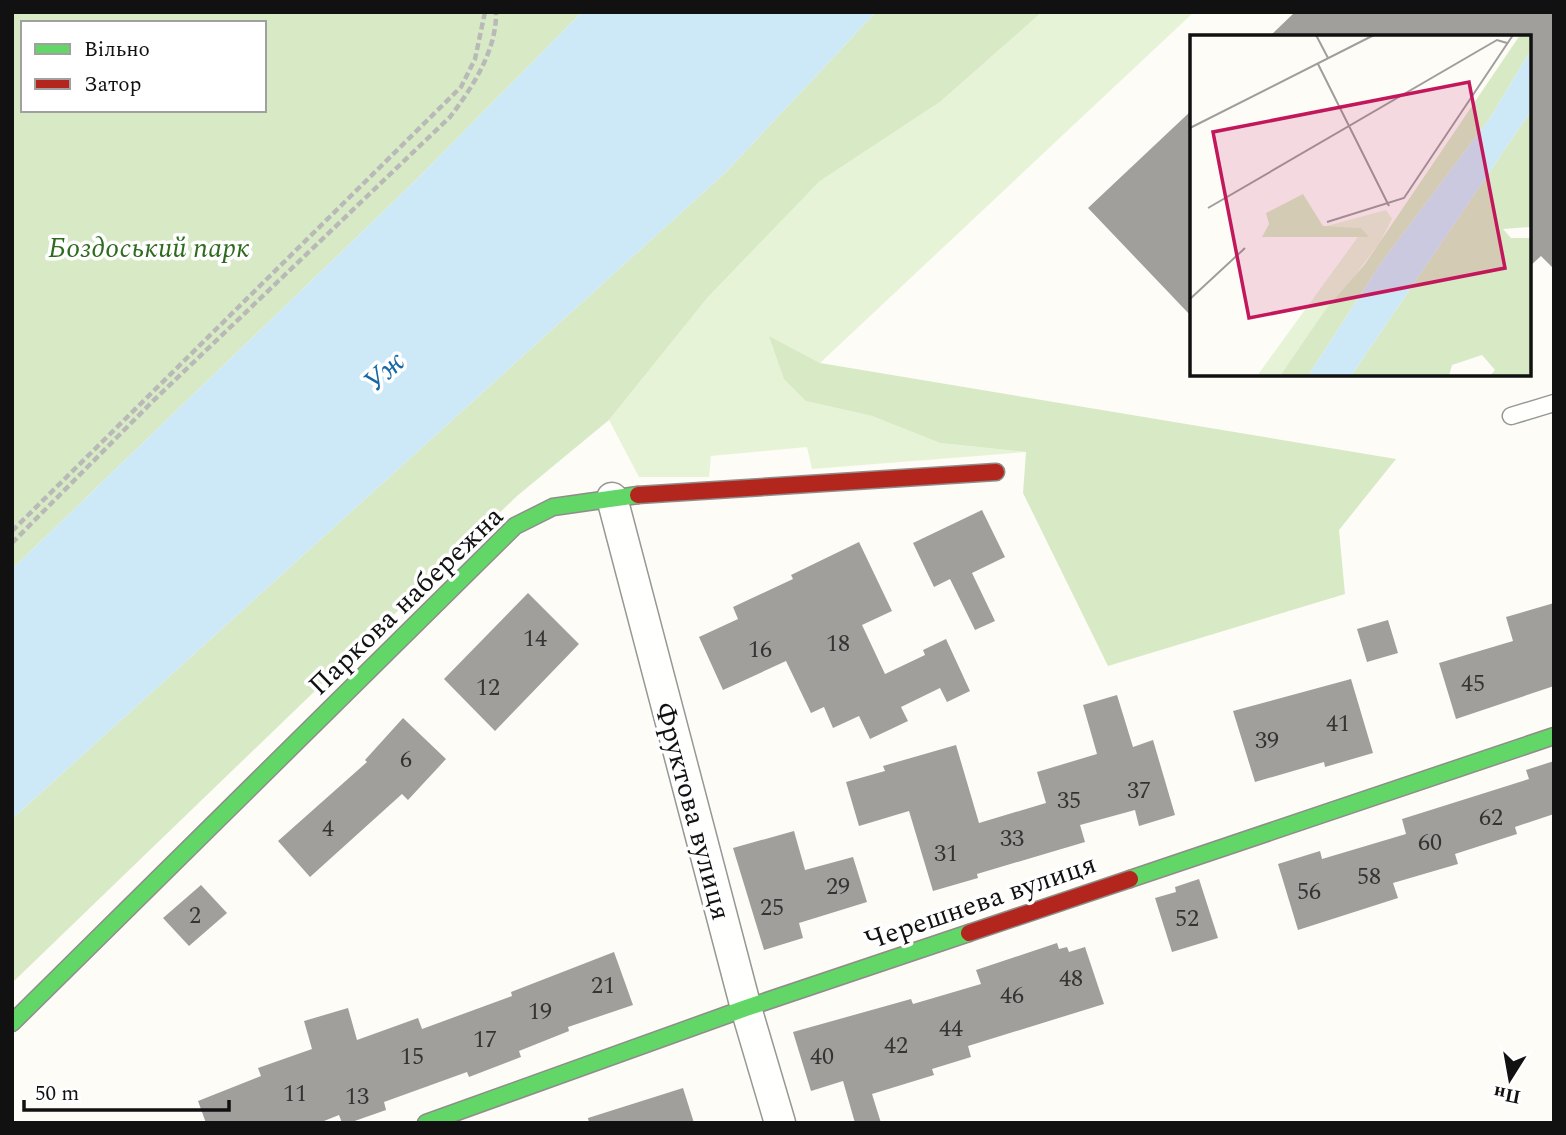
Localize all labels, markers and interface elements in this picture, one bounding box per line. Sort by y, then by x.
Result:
legend [21,21,266,112]
text: Вільно [84,34,150,66]
inset map [1190,35,1531,376]
text: Затор [84,69,141,101]
park label: Боздоський парк [48,227,250,270]
water label: Уж [353,340,416,403]
street label: Паркова набережна [298,496,514,706]
house number: 14 [523,621,547,657]
house number: 18 [826,626,850,662]
house number: 16 [748,632,772,668]
house number: 45 [1461,666,1485,702]
house number: 12 [476,670,500,706]
street label: Фруктова вулиця [643,698,742,925]
house number: 41 [1326,706,1350,742]
house number: 39 [1255,723,1279,759]
house number: 6 [400,742,412,778]
house number: 37 [1127,773,1151,809]
house number: 35 [1057,783,1081,819]
house number: 62 [1479,800,1503,836]
house number: 4 [322,811,334,847]
house number: 33 [1000,821,1024,857]
house number: 60 [1418,825,1442,861]
house number: 31 [934,836,958,872]
street label: Черешнева вулиця [859,843,1102,962]
house number: 58 [1357,859,1381,895]
house number: 29 [826,869,850,905]
house number: 56 [1297,874,1321,910]
house number: 25 [760,890,784,926]
house number: 2 [189,898,201,934]
house number: 52 [1175,901,1199,937]
house number: 48 [1059,961,1083,997]
house number: 21 [591,968,615,1004]
house number: 46 [1000,978,1024,1014]
house number: 19 [528,994,552,1030]
house number: 44 [939,1011,963,1047]
house number: 17 [473,1022,497,1058]
house number: 42 [884,1028,908,1064]
house number: 15 [400,1039,424,1075]
house number: 40 [810,1039,834,1075]
north arrow [1475,1044,1545,1114]
scale bar [24,1068,229,1112]
house number: 11 [283,1076,307,1112]
text: Пн [1491,1077,1523,1111]
text: 50 m [35,1078,79,1110]
house number: 13 [345,1079,369,1115]

